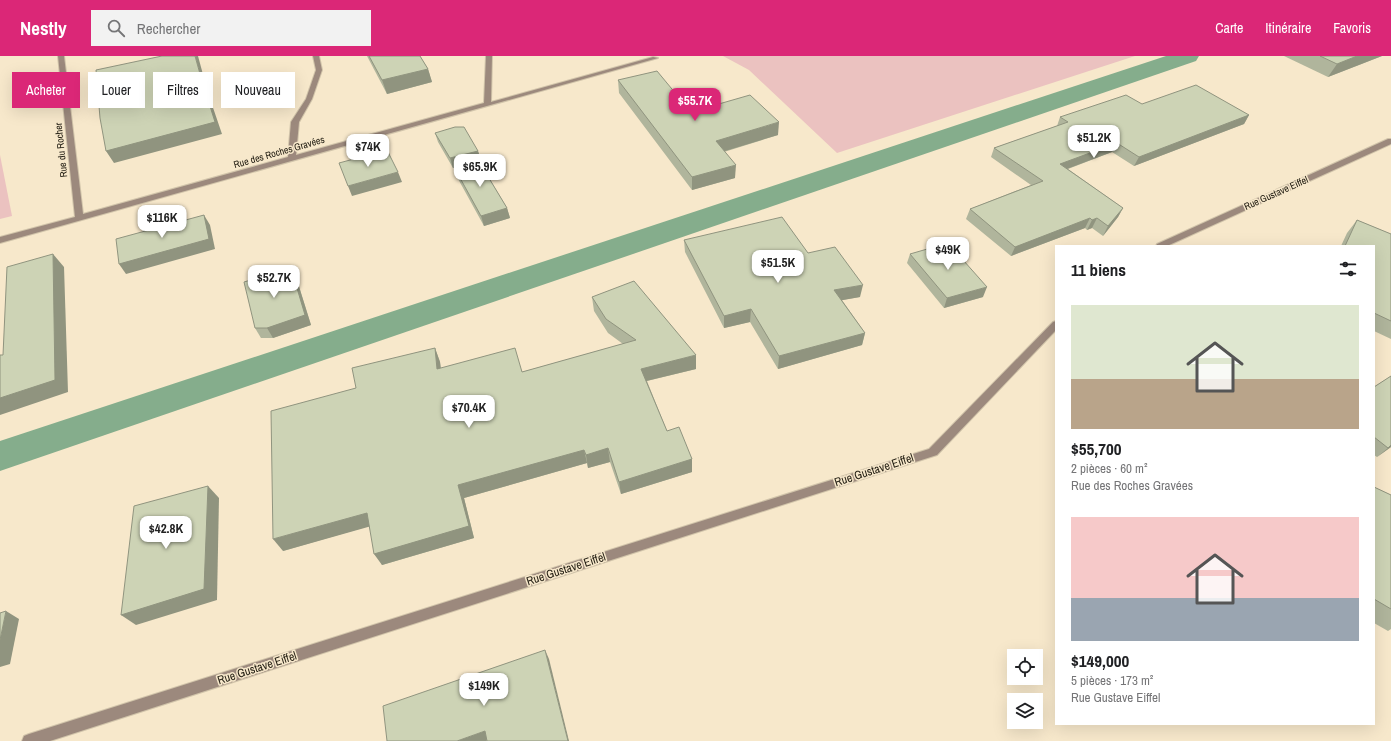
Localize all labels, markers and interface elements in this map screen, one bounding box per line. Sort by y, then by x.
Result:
search box [91,10,371,46]
text: Nestly [20,15,67,41]
icon: search [105,17,127,39]
text: Rechercher [137,18,200,39]
text: Carte [1215,19,1243,37]
text: Itinéraire [1265,19,1311,37]
text: Favoris [1333,19,1371,37]
chip: Acheter [12,72,80,108]
chip: Louer [88,72,145,108]
chip: Filtres [153,72,213,108]
chip: Nouveau [221,72,295,108]
pin: $55.7K [662,88,728,122]
text: $55.7K [678,92,712,109]
street label: Rue du Rocher [52,122,70,178]
pin: $51.2K [1061,125,1127,159]
text: $51.2K [1077,129,1111,146]
street label: Rue des Roches Gravées [232,133,326,171]
pin: $74K [344,134,392,168]
text: $74K [355,138,381,155]
pin: $65.9K [447,154,513,188]
text: $65.9K [463,158,497,175]
street label: Rue Gustave Eiffel [1242,173,1310,213]
pin: $116K [134,205,190,239]
text: $116K [147,209,177,226]
pin: $49K [924,237,972,271]
text: $49K [935,241,961,258]
pin: $51.5K [745,250,811,284]
text: $51.5K [761,254,795,271]
text: 11 biens [1071,258,1126,281]
icon: filters [1337,258,1359,280]
pin: $52.7K [241,265,307,299]
text: $52.7K [257,269,291,286]
icon: home [1179,331,1251,403]
pin: $70.4K [436,395,502,429]
text: $70.4K [452,399,486,416]
text: $55,700 [1071,437,1121,460]
street label: Rue Gustave Eiffel [832,450,916,490]
text: 2 pièces · 60 m² [1071,460,1147,477]
text: Rue des Roches Gravées [1071,477,1193,494]
pin: $42.8K [133,516,199,550]
text: $42.8K [149,520,183,537]
icon: home [1179,543,1251,615]
street label: Rue Gustave Eiffel [524,549,608,589]
street label: Rue Gustave Eiffel [215,648,299,688]
map controls [1007,649,1043,729]
button: locate [1007,649,1043,685]
text: $149,000 [1071,649,1129,672]
text: 5 pièces · 173 m² [1071,672,1153,689]
pin: $149K [456,673,512,707]
text: $149K [468,677,500,694]
text: Rue Gustave Eiffel [1071,689,1160,706]
button: layers [1007,693,1043,729]

